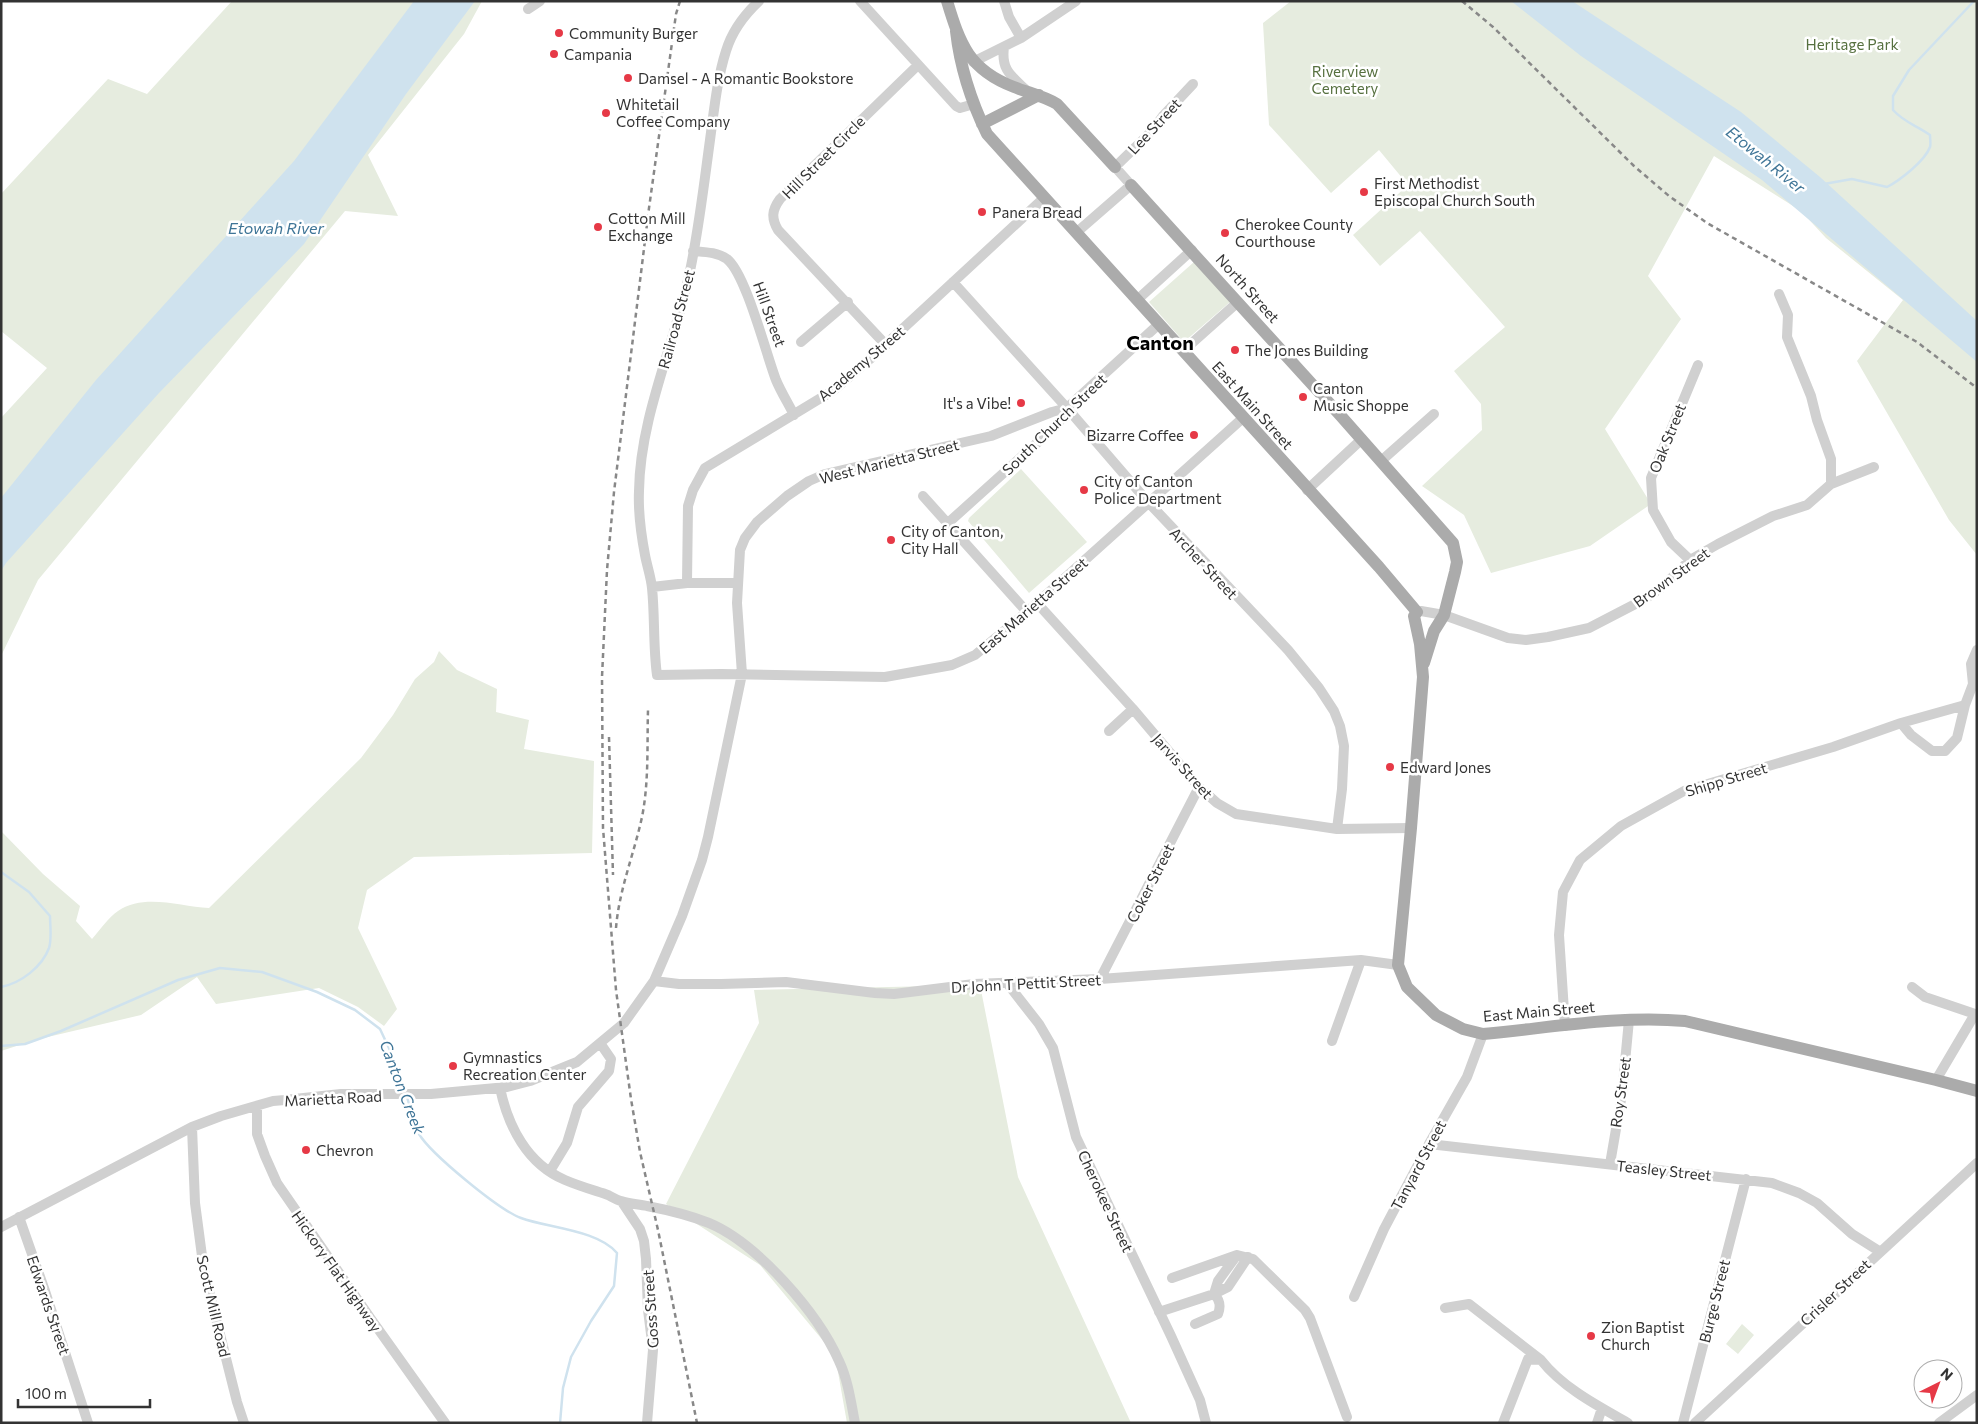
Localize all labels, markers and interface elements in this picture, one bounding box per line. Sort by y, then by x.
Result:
place label: Community Burger [569,24,698,42]
marker: Community Burger [553,27,565,39]
park label: Heritage Park [1805,35,1899,53]
place label: Campania [564,45,632,63]
marker: Campania [548,48,560,60]
park label: Riverview Cemetery [1312,62,1379,97]
place label: Damsel - A Romantic Bookstore [638,69,853,87]
marker: Damsel - A Romantic Bookstore [622,72,634,84]
street label: Lee Street [1124,94,1184,158]
place label: Whitetail Coffee Company [616,95,730,130]
marker: Whitetail Coffee Company [600,107,612,119]
street label: Hill Street Circle [778,112,868,202]
water label: Etowah River [1723,121,1810,197]
place label: First Methodist Episcopal Church South [1374,174,1535,209]
marker: First Methodist Episcopal Church South [1358,186,1370,198]
place label: Panera Bread [992,203,1082,221]
marker: Panera Bread [976,206,988,218]
place label: Cotton Mill Exchange [608,209,686,244]
place label: Cherokee County Courthouse [1235,215,1353,250]
water label: Etowah River [228,218,325,237]
marker: Cotton Mill Exchange [592,221,604,233]
marker: Cherokee County Courthouse [1219,227,1231,239]
street label: North Street [1212,250,1284,326]
street label: Railroad Street [654,267,698,371]
street label: Hill Street [750,279,790,349]
street label: Academy Street [814,321,908,405]
district label: Canton [1126,330,1194,354]
place label: The Jones Building [1245,341,1369,359]
marker: The Jones Building [1229,344,1241,356]
street label: East Main Street [1209,357,1297,453]
street label: South Church Street [998,370,1110,478]
place label: Canton Music Shoppe [1313,379,1409,414]
marker: Canton Music Shoppe [1297,391,1309,403]
place label: It's a Vibe! [943,394,1011,412]
marker: It's a Vibe! [1015,397,1027,409]
street label: Oak Street [1645,401,1689,475]
place label: Bizarre Coffee [1087,426,1184,444]
marker: Bizarre Coffee [1188,429,1200,441]
street label: West Marietta Street [817,435,961,487]
place label: City of Canton Police Department [1094,472,1222,507]
marker: City of Canton Police Department [1078,484,1090,496]
place label: City of Canton, City Hall [901,522,1003,557]
street label: Archer Street [1166,523,1242,603]
marker: City of Canton, City Hall [885,534,897,546]
street label: Brown Street [1629,543,1713,611]
street label: East Marietta Street [975,553,1091,657]
street label: Jarvis Street [1149,730,1217,802]
place label: Edward Jones [1400,758,1491,776]
street label: Shipp Street [1683,758,1769,800]
marker: Edward Jones [1384,761,1396,773]
street label: Coker Street [1122,841,1178,925]
street label: Dr John T Pettit Street [950,970,1102,996]
street label: East Main Street [1482,997,1596,1025]
water label: Canton Creek [376,1037,430,1137]
place label: Gymnastics Recreation Center [463,1048,587,1083]
street label: Roy Street [1606,1055,1634,1129]
marker: Gymnastics Recreation Center [447,1060,459,1072]
street label: Marietta Road [284,1086,382,1110]
street label: Tanyard Street [1387,1117,1449,1213]
place label: Chevron [316,1141,374,1159]
marker: Chevron [300,1144,312,1156]
street label: Cherokee Street [1075,1147,1137,1255]
street label: Teasley Street [1616,1156,1712,1184]
street label: Hickory Flat Highway [288,1207,386,1335]
street label: Edwards Street [24,1253,74,1357]
street label: Scott Mill Road [194,1253,234,1359]
street label: Crisler Street [1796,1255,1874,1329]
street label: Burge Street [1695,1257,1733,1345]
street label: Goss Street [638,1269,662,1349]
place label: Zion Baptist Church [1601,1318,1685,1353]
marker: Zion Baptist Church [1585,1330,1597,1342]
north arrow [1913,1359,1963,1409]
text: N [1937,1364,1957,1384]
scale bar [18,1376,150,1408]
text: 100 m [25,1384,67,1402]

